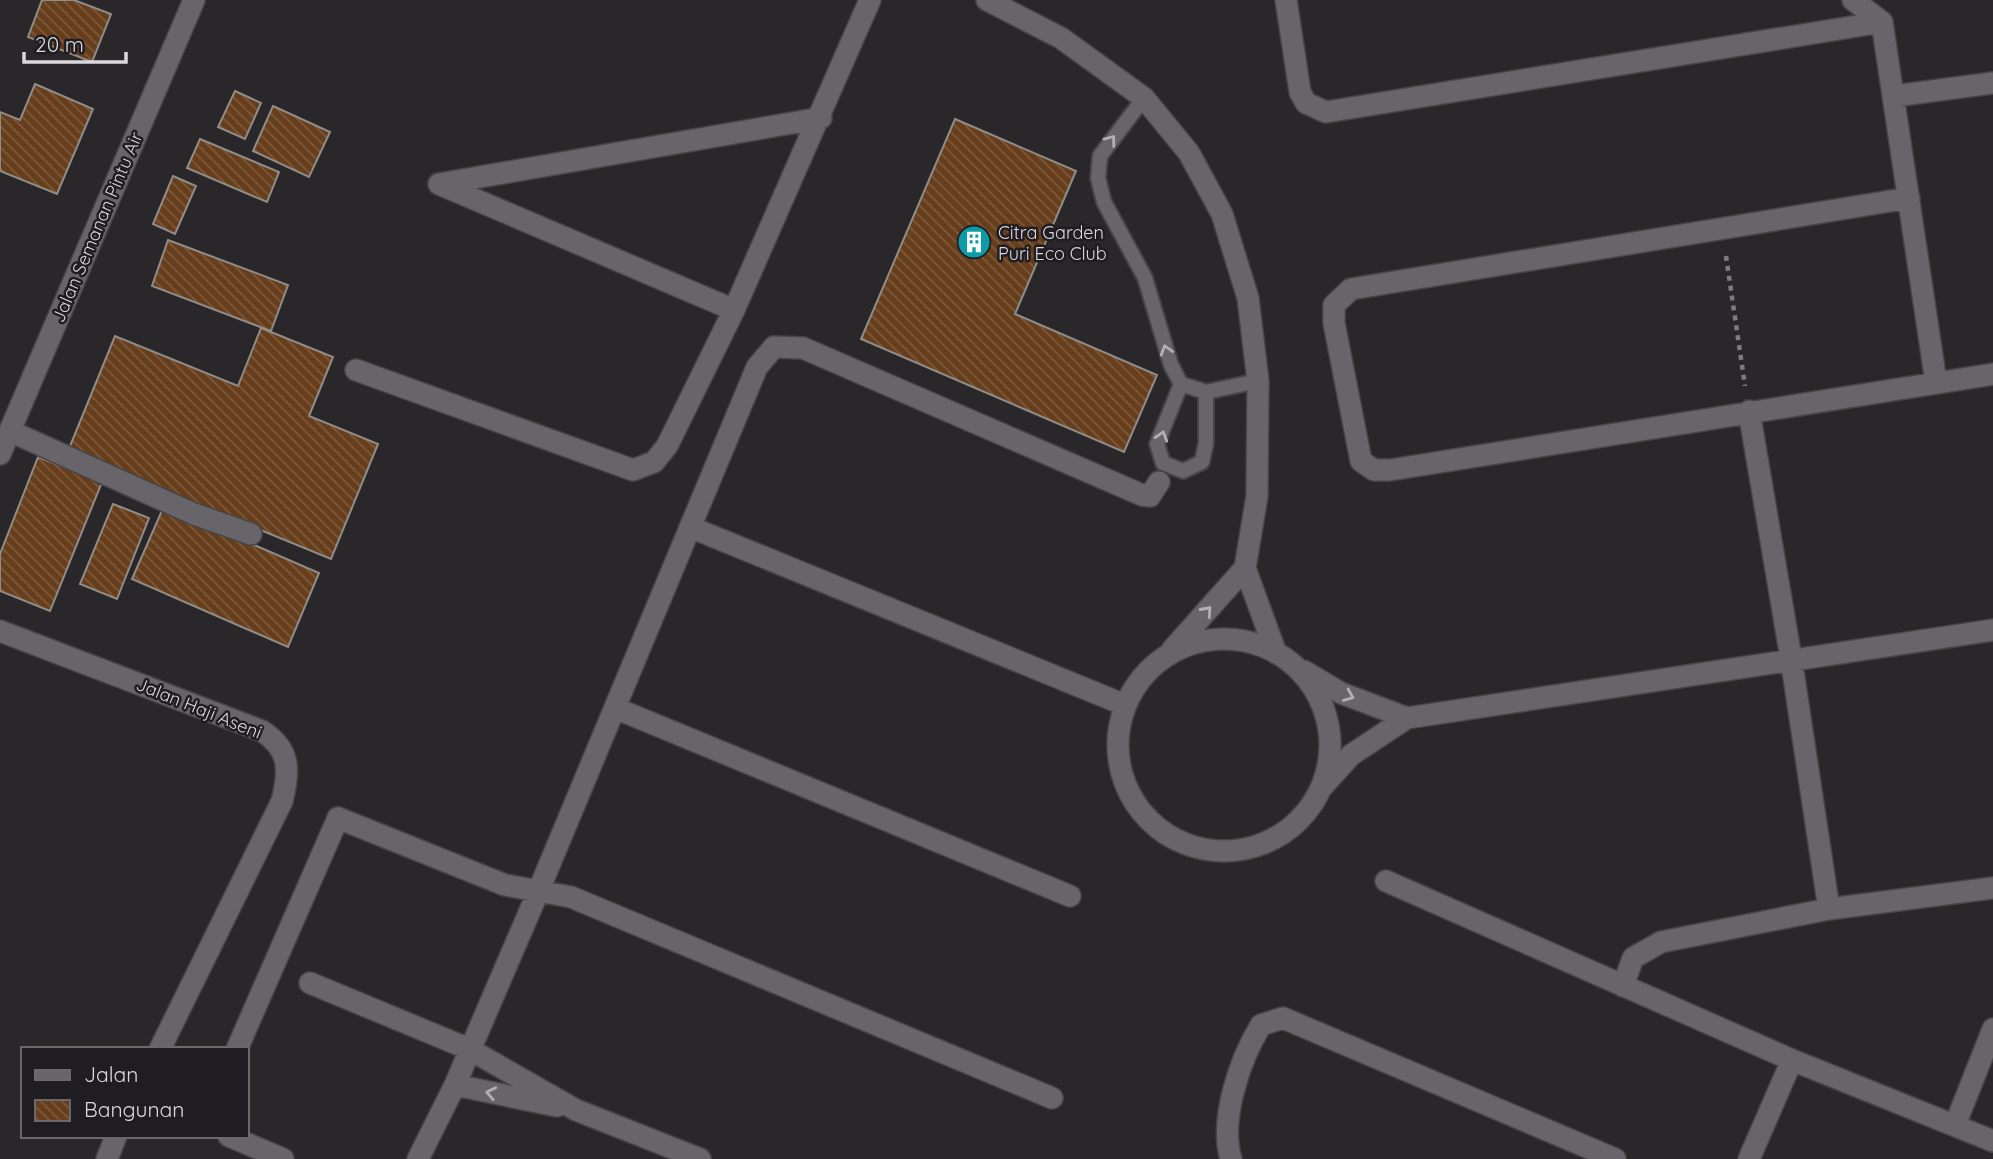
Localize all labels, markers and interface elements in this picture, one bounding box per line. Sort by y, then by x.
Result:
scale bar [24,21,126,65]
text: 20 m [35,31,84,57]
street label: Jalan Semanan Pintu Air [46,128,148,326]
one-way arrow [1103,136,1116,148]
place label: Citra Garden Puri Eco Club [998,221,1107,265]
building icon: Citra Garden Puri Eco Club [955,223,993,261]
one-way arrow [1160,344,1175,356]
one-way arrow [1153,430,1168,442]
one-way arrow [1199,606,1211,619]
street label: Jalan Haji Aseni [133,672,265,744]
one-way arrow [1342,687,1354,701]
legend [21,1047,248,1138]
text: Jalan [84,1061,138,1087]
one-way arrow [485,1086,497,1101]
text: Bangunan [84,1096,184,1122]

